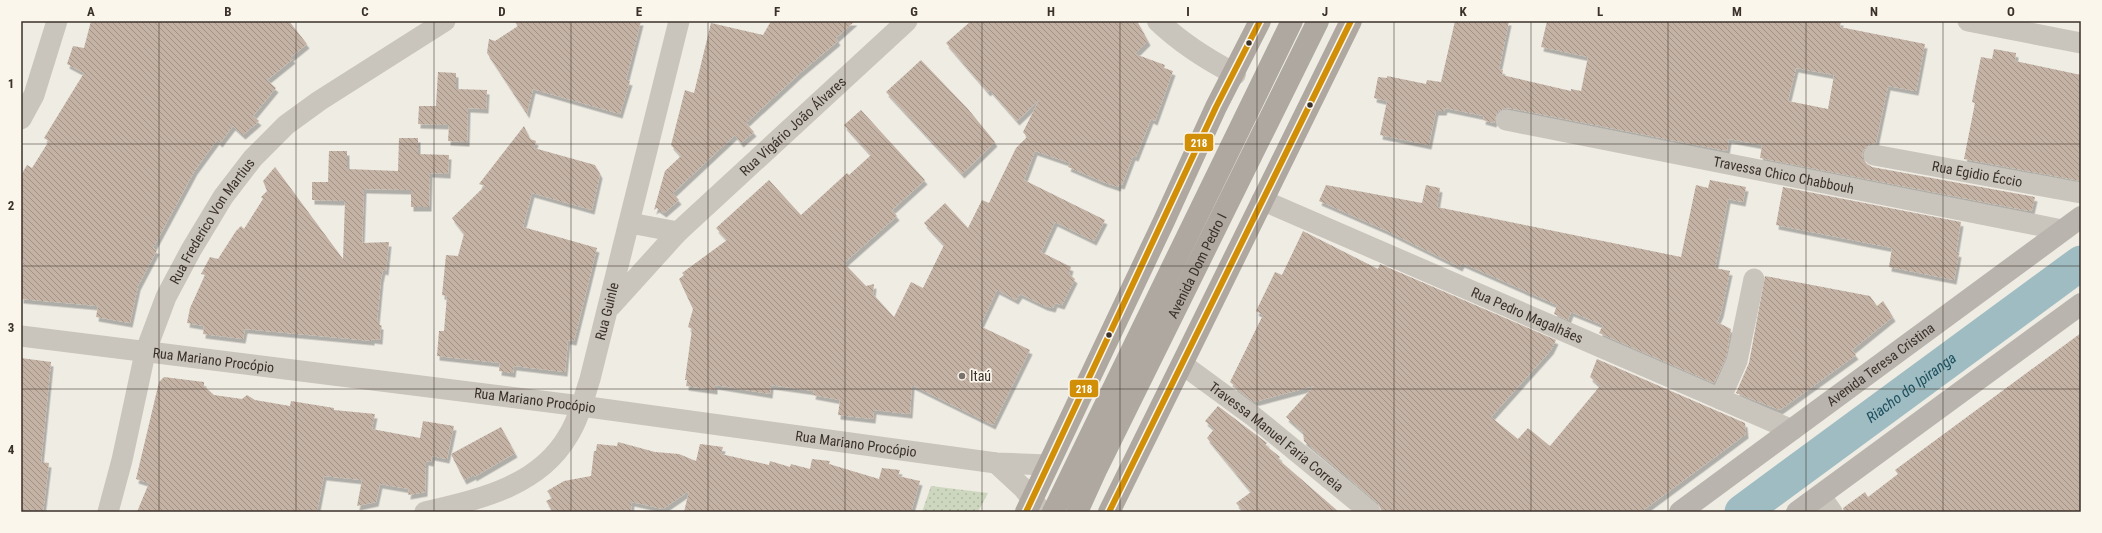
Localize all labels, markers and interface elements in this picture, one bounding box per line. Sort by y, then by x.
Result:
text: A [87,4,95,19]
text: B [224,4,232,19]
text: C [361,4,369,19]
text: D [498,4,506,19]
text: E [636,4,643,19]
text: F [774,4,780,19]
text: G [910,4,918,19]
text: H [1047,4,1055,19]
text: I [1186,4,1190,19]
text: J [1322,4,1328,19]
text: K [1459,4,1467,19]
text: L [1597,4,1603,19]
text: M [1732,4,1742,19]
text: N [1870,4,1878,19]
text: O [2007,4,2015,19]
unlabelled marker [1244,38,1254,48]
street label: Rua Vigário João Álvares [737,73,849,179]
text: 1 [8,76,14,91]
unlabelled marker [1305,100,1315,110]
line badge: 218 [1184,133,1214,152]
text: 218 [1191,137,1208,150]
street label: Travessa Chico Chabbouh [1712,153,1855,197]
street label: Rua Frederico Von Martius [166,155,258,287]
street label: Rua Egidio Éccio [1931,158,2024,190]
text: 2 [8,198,15,213]
street label: Avenida Dom Pedro I [1164,211,1230,321]
street label: Rua Guinle [592,280,622,342]
street label: Rua Pedro Magalhães [1469,284,1585,346]
text: 3 [8,320,14,335]
street label: Avenida Teresa Cristina [1824,320,1938,409]
unlabelled marker [1104,330,1114,340]
street label: Rua Mariano Procópio [152,345,275,376]
water label: Riacho do Ipiranga [1863,349,1960,427]
place label: Itaú [970,368,991,384]
marker: Itaú [957,371,967,381]
line badge: 218 [1069,379,1099,398]
street label: Travessa Manuel Faria Correia [1206,379,1347,495]
text: 218 [1076,383,1093,396]
street label: Rua Mariano Procópio [473,385,597,416]
street label: Rua Mariano Procópio [794,428,918,460]
text: 4 [8,442,15,457]

